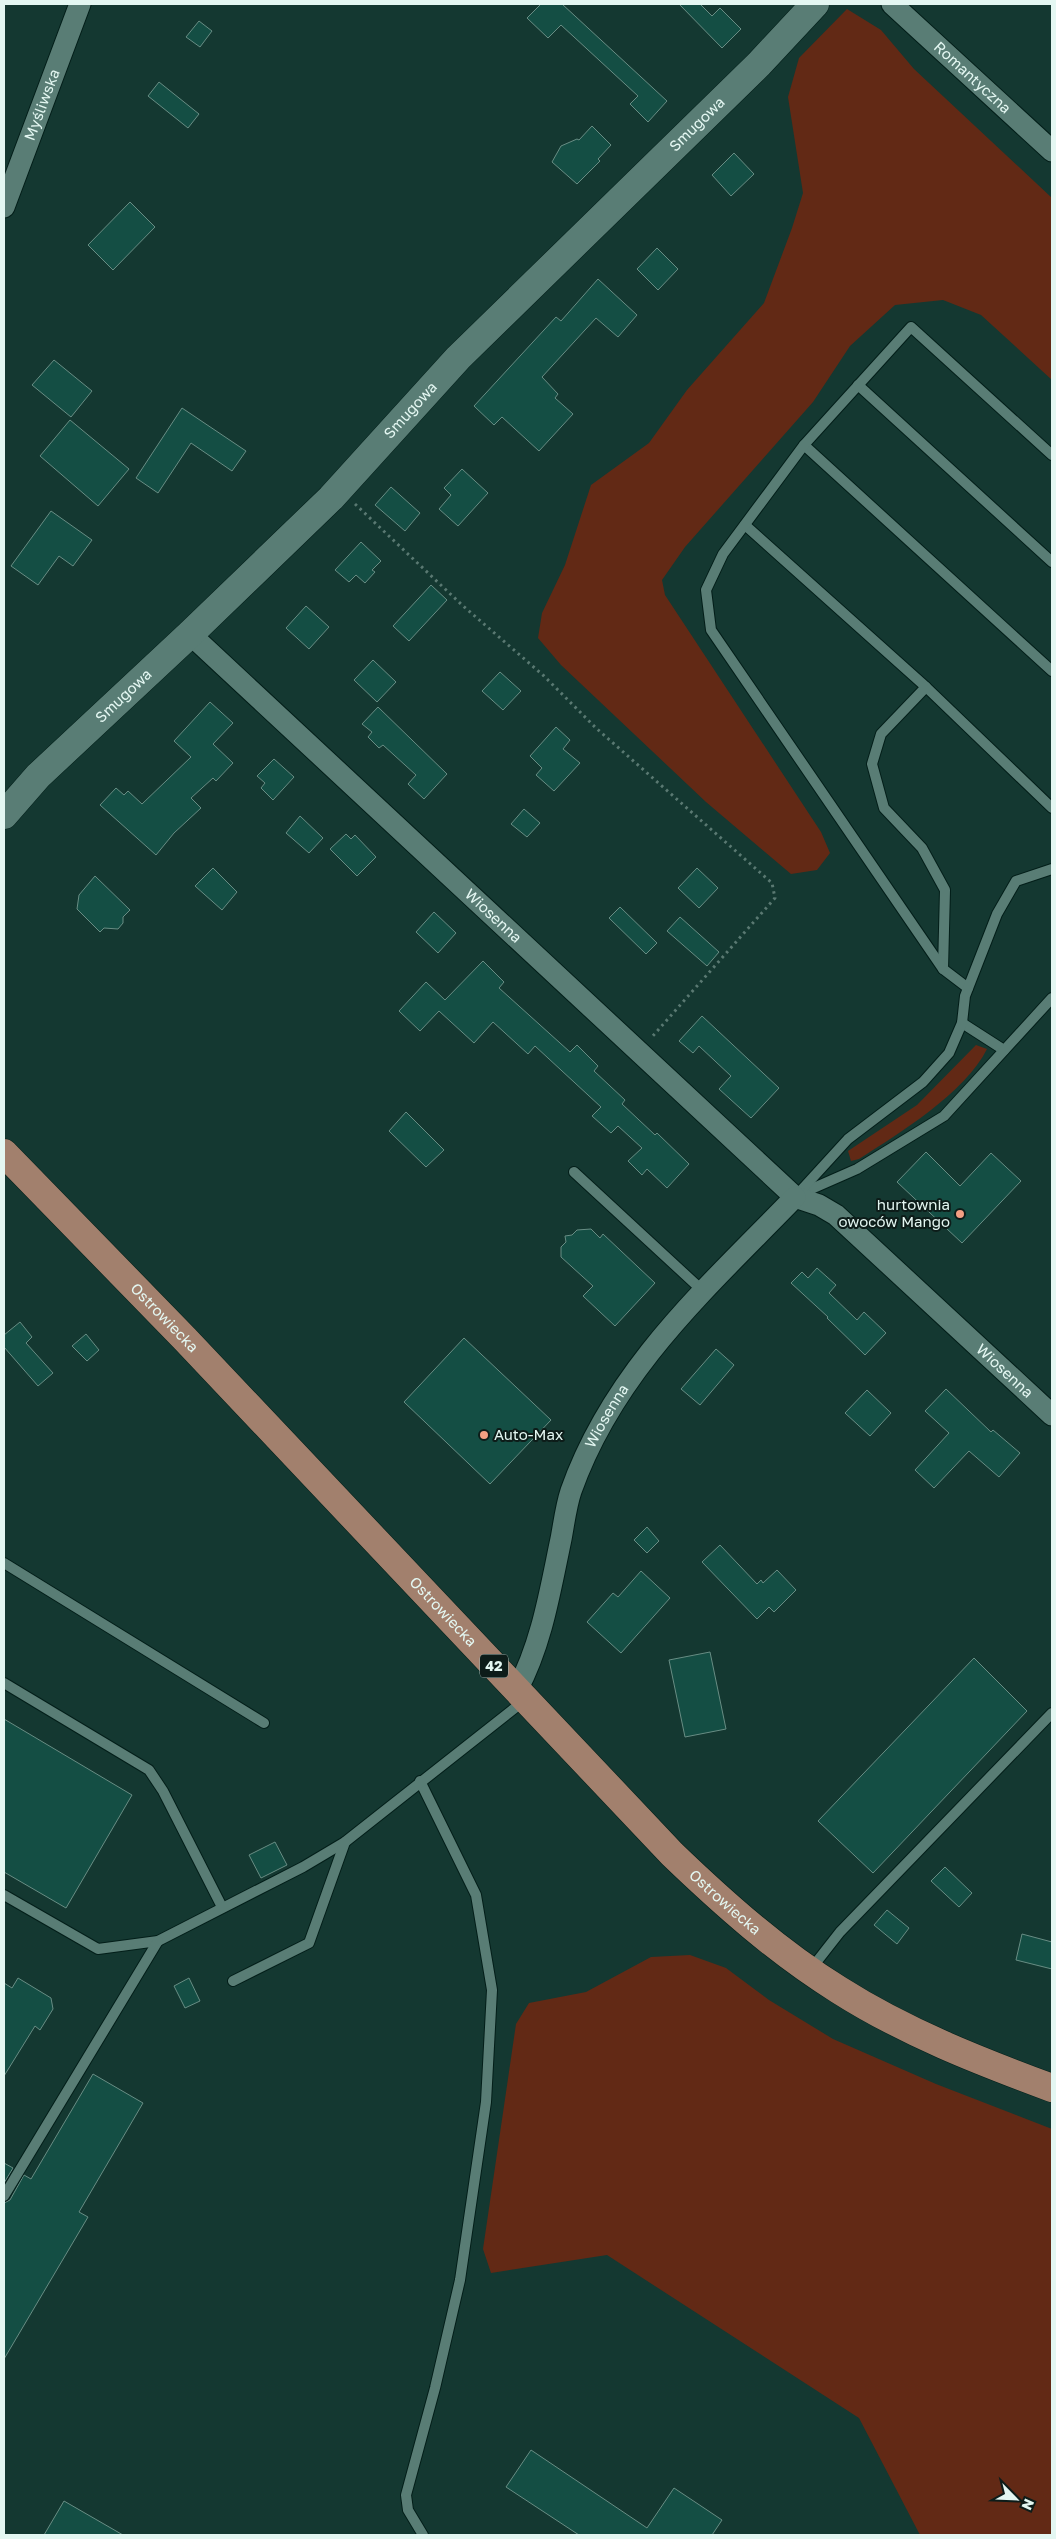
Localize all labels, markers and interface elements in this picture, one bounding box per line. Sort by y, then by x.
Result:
street label: Romantyczna [931,37,1015,117]
street label: Myśliwska [20,66,63,143]
street label: Smugowa [665,93,728,155]
street label: Smugowa [379,378,440,442]
street label: Smugowa [91,665,155,726]
street label: Wiosenna [462,885,526,946]
place label: hurtownia owoców Mango [838,1195,950,1230]
marker: hurtownia owoców Mango [954,1208,966,1220]
street label: Ostrowiecka [127,1279,203,1356]
street label: Wiosenna [973,1339,1037,1401]
street label: Wiosenna [580,1380,632,1451]
place label: Auto-Max [494,1425,563,1443]
marker: Auto-Max [478,1429,490,1441]
street label: Ostrowiecka [406,1572,481,1650]
road number: 42 [480,1654,508,1678]
street label: Ostrowiecka [686,1865,765,1938]
north arrow [991,2474,1041,2524]
text: N [1018,2496,1038,2513]

